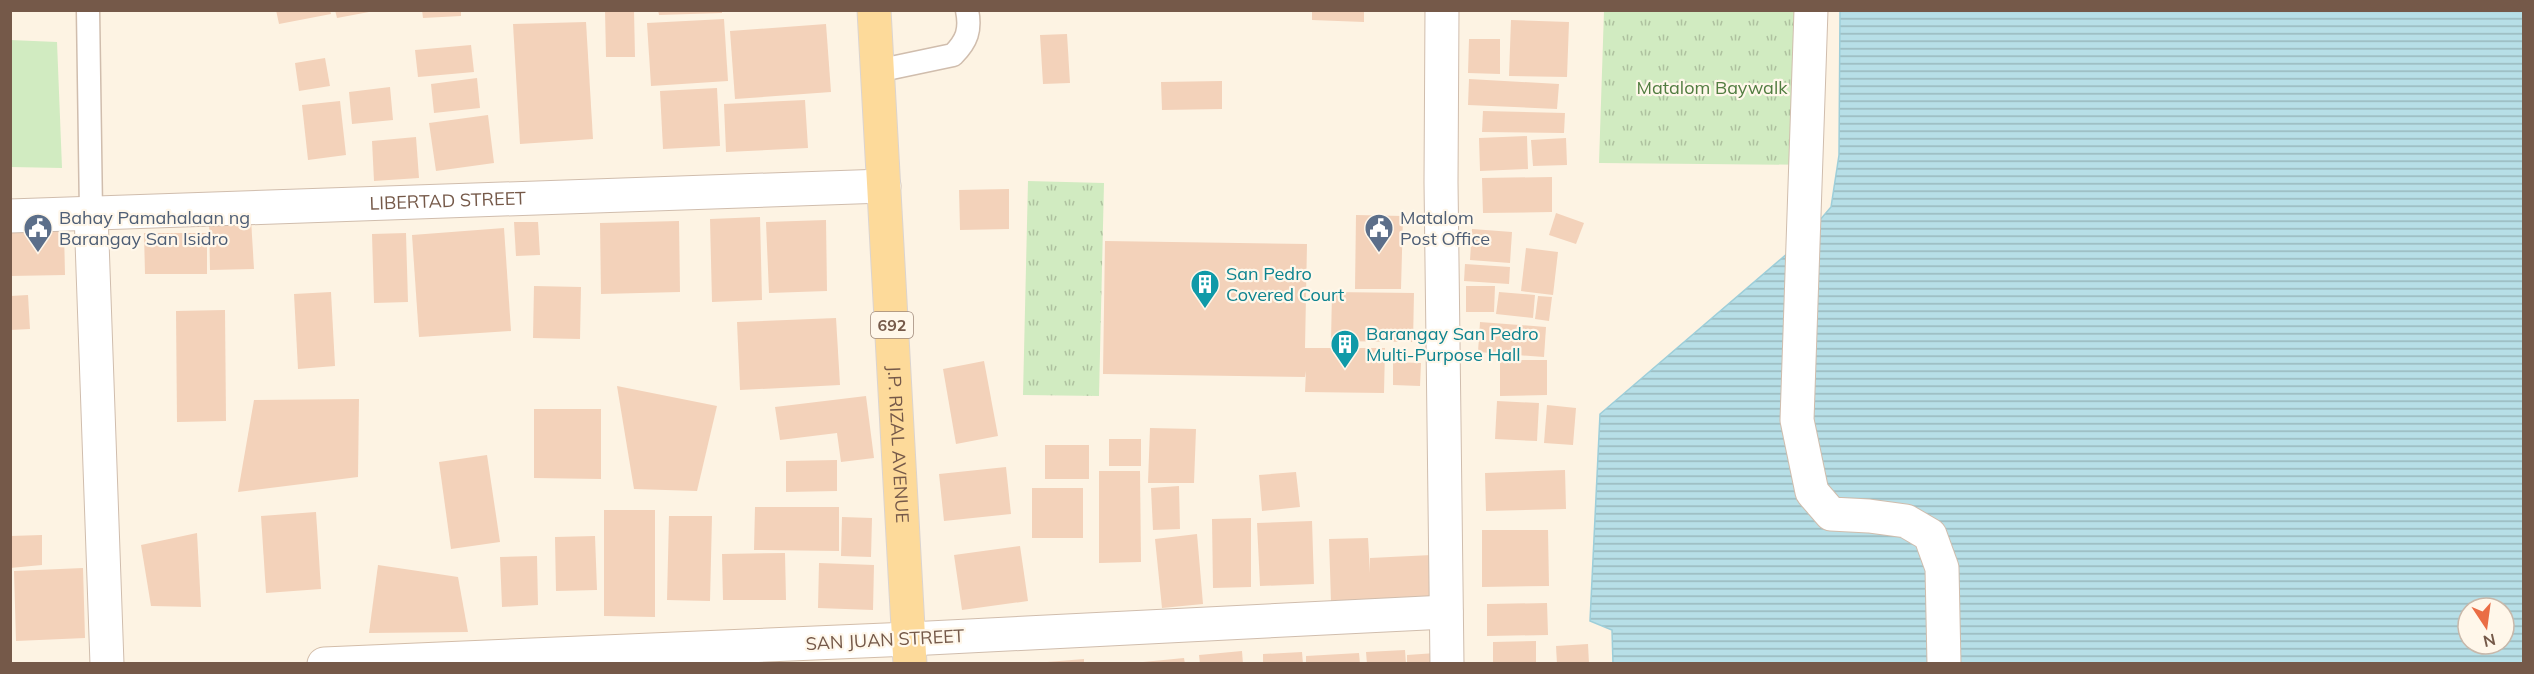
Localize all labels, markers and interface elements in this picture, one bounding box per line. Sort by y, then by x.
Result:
park label: Matalom Baywalk [1637,76,1788,99]
street label: LIBERTAD STREET [369,186,526,215]
place label: Bahay Pamahalaan ng Barangay San Isidro [59,206,250,250]
place label: Matalom Post Office [1400,206,1490,250]
public building icon: Bahay Pamahalaan ng Barangay San Isidro [22,212,54,254]
public building icon: Matalom Post Office [1363,212,1395,254]
place label: San Pedro Covered Court [1226,262,1344,306]
building icon: San Pedro Covered Court [1189,268,1221,310]
road number: 692 [871,312,913,338]
place label: Barangay San Pedro Multi-Purpose Hall [1366,322,1539,366]
building icon: Barangay San Pedro Multi-Purpose Hall [1329,328,1361,370]
street label: J.P. RIZAL AVENUE [883,365,914,524]
north arrow [2456,596,2516,656]
street label: SAN JUAN STREET [805,624,965,655]
text: N [2481,630,2498,652]

